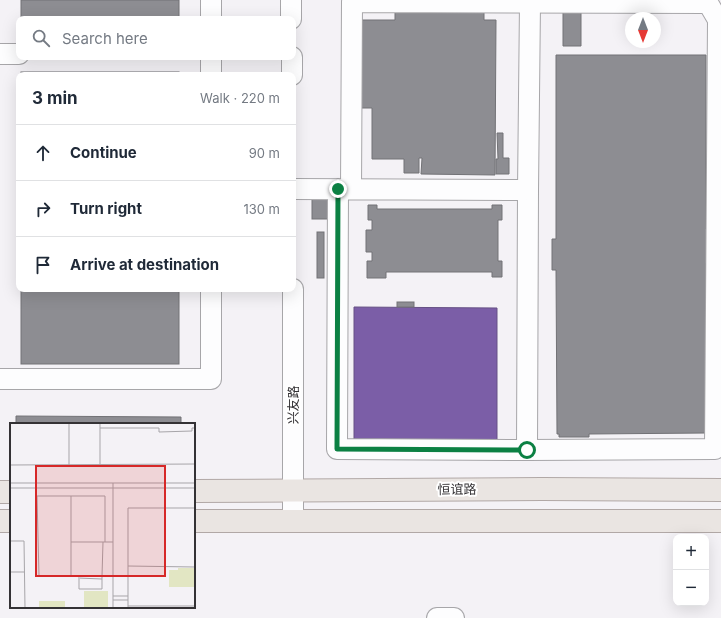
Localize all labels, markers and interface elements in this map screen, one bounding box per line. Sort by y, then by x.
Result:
north arrow [625,12,661,48]
search box [16,16,296,60]
icon: search [30,27,52,49]
text: Search here [62,29,148,48]
text: 3 min [32,88,78,108]
text: Walk · 220 m [200,90,280,106]
icon: ahead [32,142,54,164]
text: Continue [70,143,137,162]
text: 90 m [249,145,280,161]
route end [329,180,347,198]
icon: right [32,198,54,220]
text: Turn right [70,199,142,218]
text: 130 m [243,201,280,217]
icon: arrive [32,254,54,276]
text: Arrive at destination [70,255,219,274]
street label: 兴友路 [285,385,301,425]
inset map [10,423,195,608]
route start [518,441,536,459]
street label: 恒谊路 [437,481,477,497]
map controls [673,534,709,606]
button: + [673,534,709,570]
button: − [673,570,709,606]

